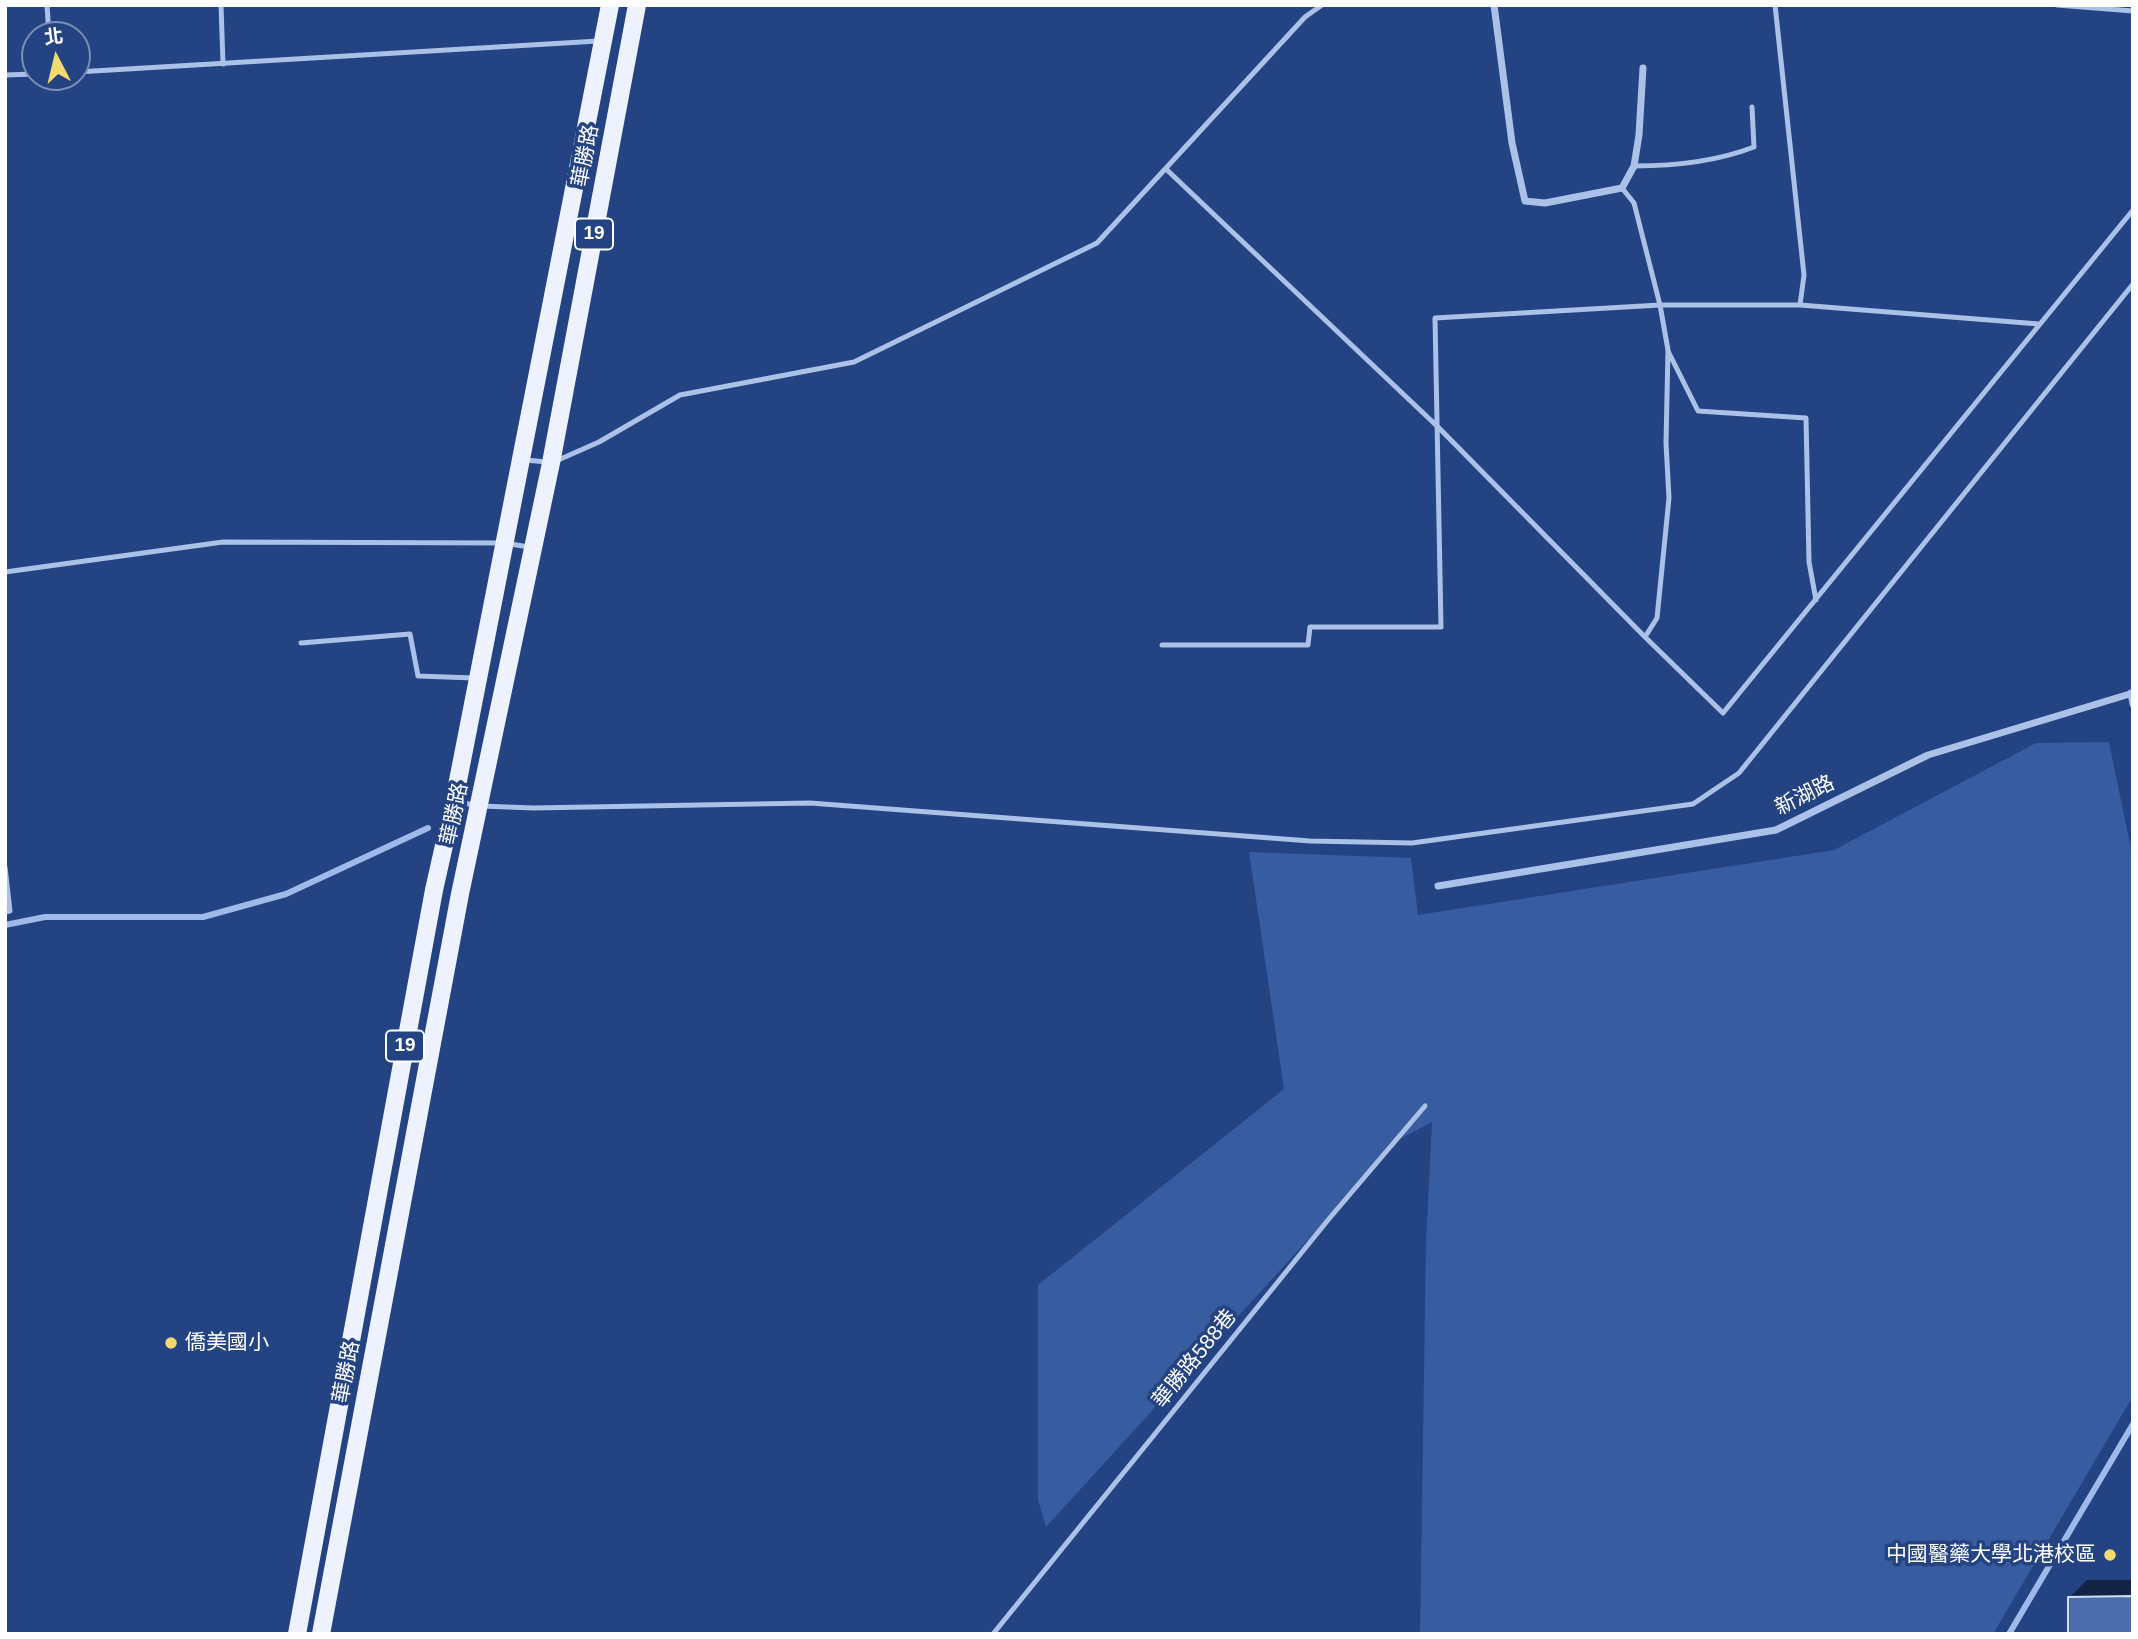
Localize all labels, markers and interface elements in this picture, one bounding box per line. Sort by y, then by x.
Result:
north arrow [21,21,91,91]
text: 北 [43,25,64,48]
street label: 華勝路 [568,123,604,189]
road number: 19 [575,218,613,250]
street label: 新湖路 [1771,771,1839,821]
street label: 華勝路 [436,781,474,847]
road number: 19 [386,1030,424,1062]
street label: 華勝路588巷 [1148,1305,1242,1413]
place label: 僑美國小 [185,1330,269,1356]
marker: 僑美國小 [163,1335,179,1351]
street label: 華勝路 [329,1339,365,1405]
place label: 中國醫藥大學北港校區 [1886,1542,2096,1568]
marker: 中國醫藥大學北港校區 [2102,1547,2118,1563]

